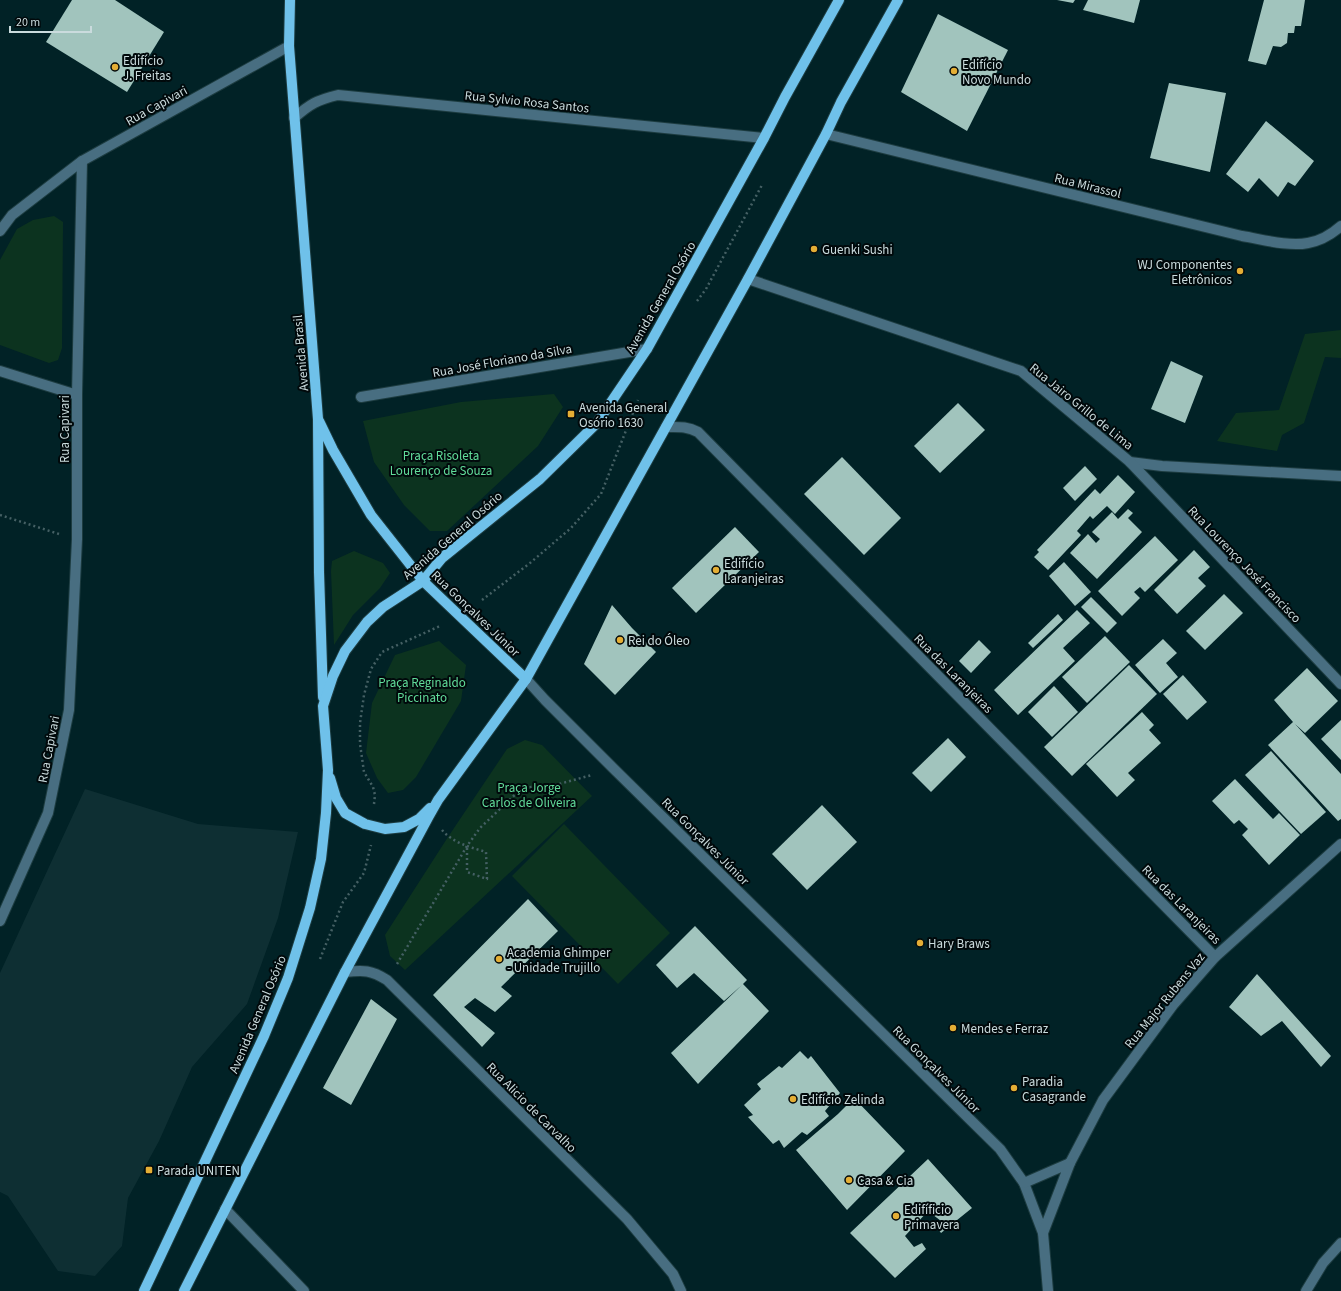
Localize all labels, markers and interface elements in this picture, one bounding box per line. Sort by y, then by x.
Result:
scale bar [10,8,91,34]
text: 20 m [16,14,40,31]
place label: Edifício J. Freitas [123,52,172,85]
place label: Edifício Novo Mundo [962,56,1031,89]
marker: Edifício J. Freitas [110,62,120,72]
marker: Edifício Novo Mundo [949,66,959,76]
street label: Rua Capivari [122,81,191,130]
street label: Rua Sylvio Rosa Santos [464,87,591,118]
street label: Rua Mirassol [1052,169,1123,203]
street label: Avenida General Osório [621,238,700,357]
place label: Guenki Sushi [822,241,893,259]
marker: Guenki Sushi [809,244,819,254]
place label: WJ Componentes Eletrônicos [1138,256,1233,289]
marker: WJ Componentes Eletrônicos [1235,266,1245,276]
street label: Avenida Brasil [289,314,313,392]
street label: Rua José Floriano da Silva [431,340,573,382]
street label: Rua Jairo Grillo de Lima [1026,359,1137,454]
street label: Rua Capivari [56,395,74,463]
place label: Avenida General Osório 1630 [579,399,667,432]
marker: Avenida General Osório 1630 [566,409,576,419]
park label: Praça Risoleta Lourenço de Souza [390,447,492,480]
street label: Avenida General Osório [399,487,506,584]
street label: Rua Lourenço José Francisco [1184,502,1305,627]
place label: Edifício Laranjeiras [724,555,784,588]
marker: Edifício Laranjeiras [711,565,721,575]
street label: Rua Gonçalves Júnior [427,567,524,661]
street label: Rua das Laranjeiras [910,630,997,718]
place label: Rei do Óleo [628,632,690,650]
marker: Rei do Óleo [615,635,625,645]
park label: Praça Reginaldo Piccinato [378,674,466,707]
street label: Rua Capivari [34,714,64,784]
park label: Praça Jorge Carlos de Oliveira [482,779,576,812]
street label: Rua Gonçalves Júnior [658,794,753,890]
street label: Rua das Laranjeiras [1138,861,1225,949]
place label: Hary Braws [928,935,990,953]
marker: Hary Braws [915,938,925,948]
place label: Academia Ghimper - Unidade Trujillo [507,944,611,977]
street label: Rua Major Rubens Vaz [1120,948,1209,1052]
street label: Avenida General Osório [225,953,291,1076]
marker: Academia Ghimper - Unidade Trujillo [494,954,504,964]
place label: Mendes e Ferraz [961,1020,1049,1038]
street label: Rua Gonçalves Júnior [889,1022,984,1118]
marker: Mendes e Ferraz [948,1023,958,1033]
street label: Rua Alicio de Carvalho [482,1059,580,1157]
place label: Paradia Casagrande [1022,1073,1086,1106]
marker: Paradia Casagrande [1009,1083,1019,1093]
place label: Edifício Zelinda [801,1091,884,1109]
marker: Edifício Zelinda [788,1094,798,1104]
place label: Parada UNITEN [157,1162,240,1180]
marker: Parada UNITEN [144,1165,154,1175]
place label: Casa & Cia [857,1172,913,1190]
marker: Casa & Cia [844,1175,854,1185]
place label: Edifíficio Primavera [904,1201,960,1234]
marker: Edifíficio Primavera [891,1211,901,1221]

